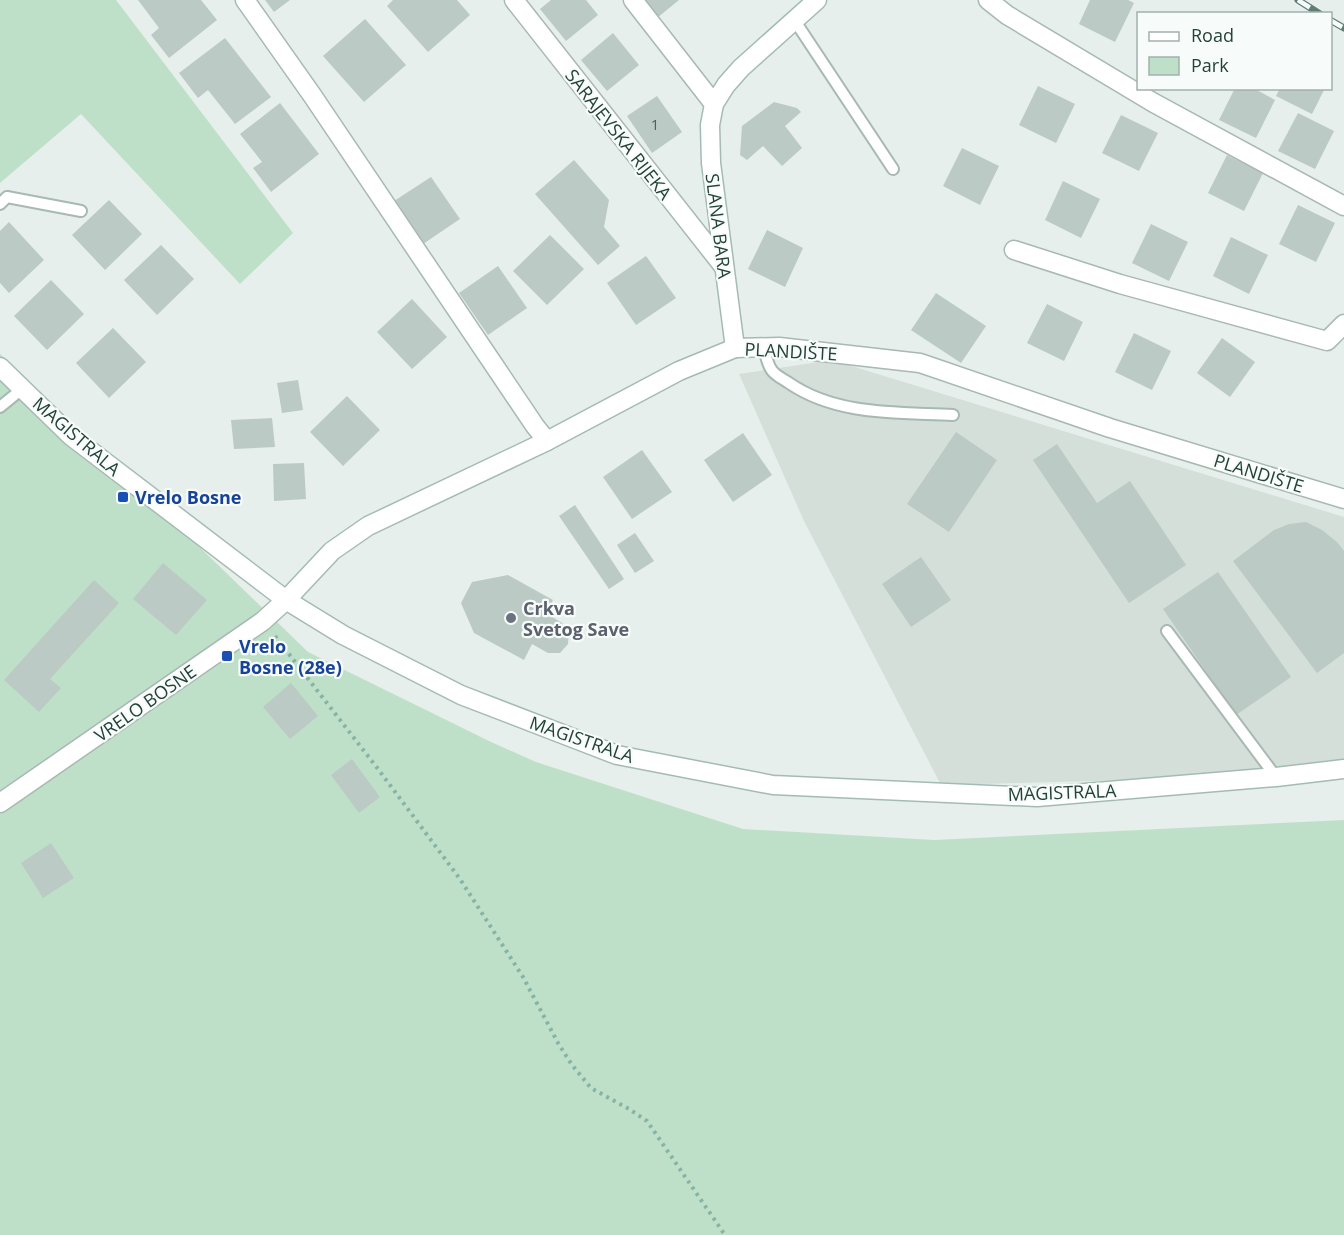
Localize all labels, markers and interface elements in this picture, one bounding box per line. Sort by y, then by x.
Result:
legend [1137,12,1332,90]
text: Road [1191,23,1234,47]
text: Park [1191,53,1229,77]
street label: SARAJEVSKA RIJEKA [560,64,678,205]
house number: 1 [651,114,659,134]
street label: SLANA BARA [701,172,737,281]
street label: PLANDIŠTE [744,337,838,365]
street label: MAGISTRALA [28,391,126,481]
street label: PLANDIŠTE [1211,448,1307,498]
place label: Vrelo Bosne [135,485,241,509]
marker: Vrelo Bosne [116,490,130,504]
place label: Crkva Svetog Save [523,596,629,641]
marker: Crkva Svetog Save [504,611,518,625]
place label: Vrelo Bosne (28e) [239,634,342,679]
marker: Vrelo Bosne (28e) [220,649,234,663]
street label: VRELO BOSNE [89,659,201,747]
street label: MAGISTRALA [527,710,638,768]
street label: MAGISTRALA [1007,778,1117,806]

